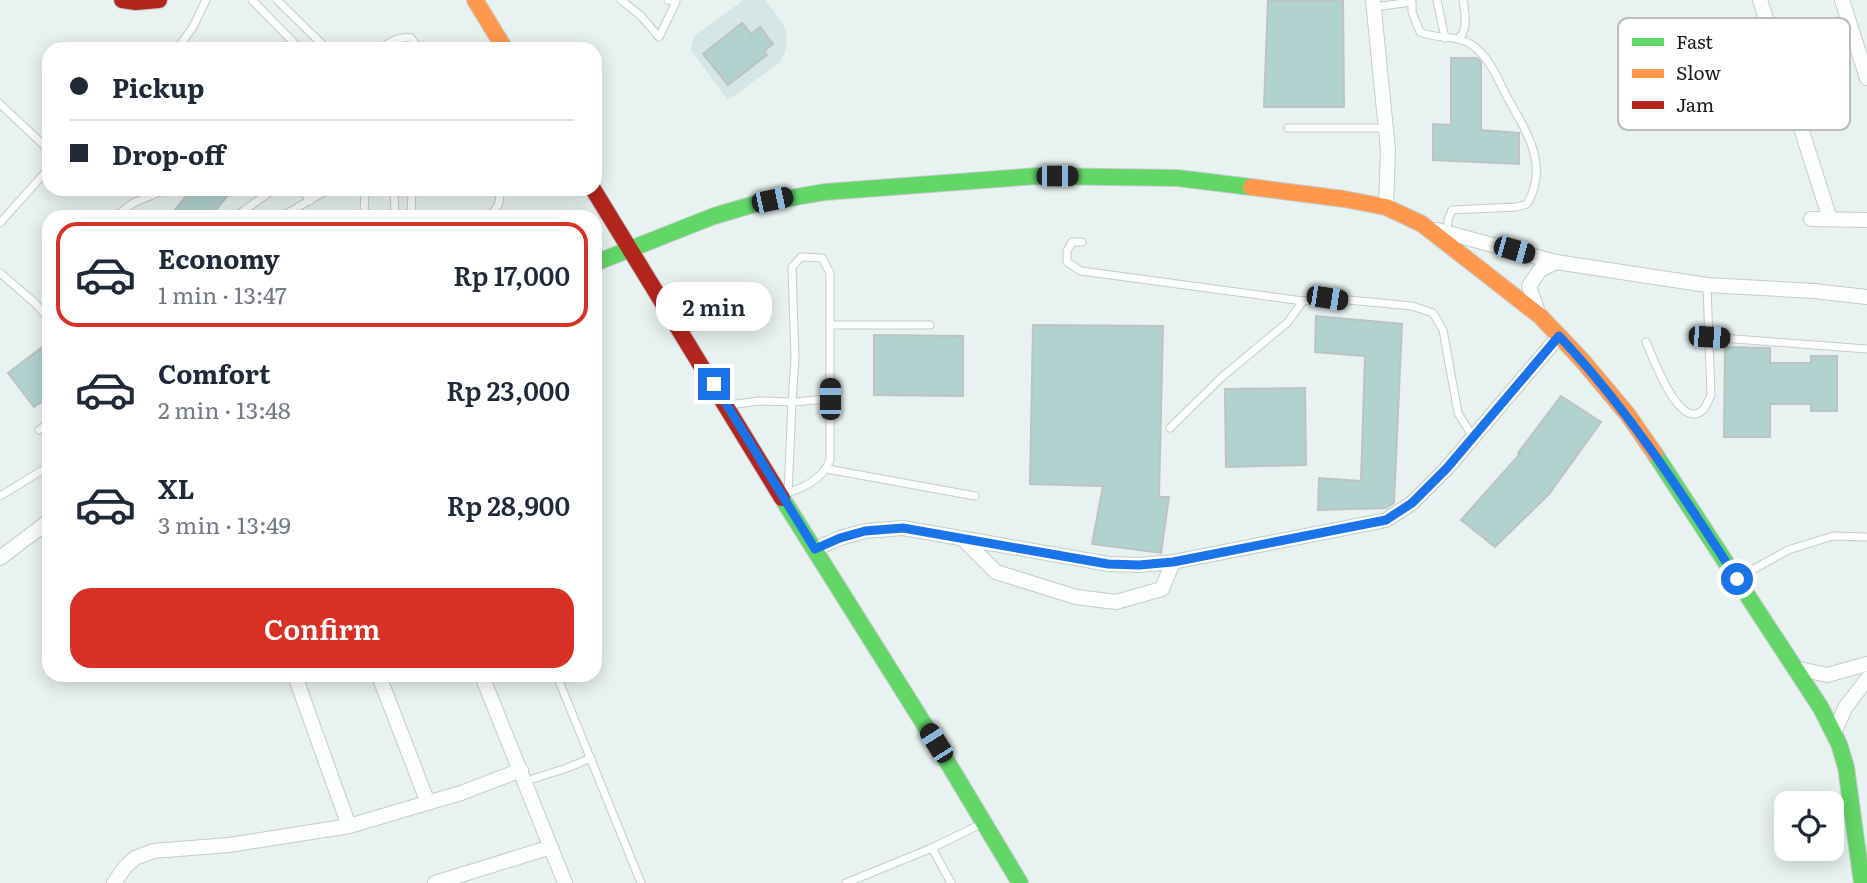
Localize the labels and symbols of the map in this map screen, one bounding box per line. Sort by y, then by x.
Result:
legend [1618,18,1850,130]
text: Fast [1676,27,1713,55]
text: Slow [1676,58,1721,86]
text: Jam [1676,90,1714,118]
car [1037,166,1079,187]
car [750,185,795,215]
car [1491,234,1538,266]
callout: 2 min [656,282,772,332]
car [1305,284,1350,312]
car [1688,325,1731,349]
route end [698,368,730,400]
car [820,378,841,420]
route start [1721,563,1753,595]
car [916,720,957,766]

